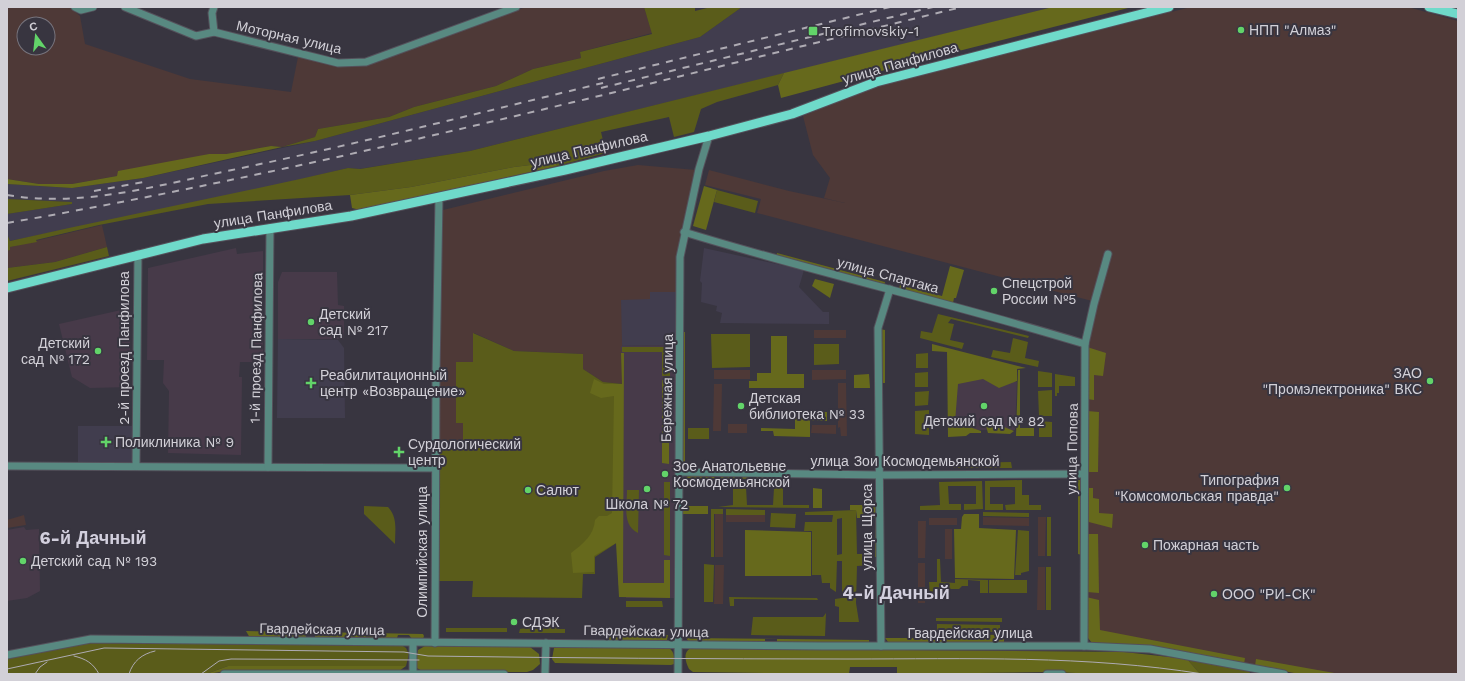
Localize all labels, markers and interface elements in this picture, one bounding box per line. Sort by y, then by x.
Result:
north arrow [16,16,56,56]
street label: Моторная улица [235,17,343,57]
text: С [28,20,39,34]
place label: НПП "Алмаз" [1249,22,1336,38]
place label: Trofimovskiy-1 [822,23,919,39]
marker: Trofimovskiy-1 [807,25,819,37]
marker: НПП "Алмаз" [1236,25,1246,35]
street label: улица Панфилова [840,39,960,87]
street label: улица Панфилова [529,128,649,170]
street label: улица Панфилова [213,197,333,231]
street label: улица Спартака [835,254,941,296]
street label: 2-й проезд Панфилова [116,271,132,425]
street label: 1-й проезд Панфилова [247,272,265,424]
place label: Спецстрой России №5 [1002,275,1076,307]
marker: Спецстрой России №5 [989,286,999,296]
place label: Детский сад № 217 [319,306,388,338]
marker: Детский сад № 217 [306,317,316,327]
street label: Бережная улица [658,334,676,442]
place label: Детский сад № 172 [21,335,90,367]
marker: Детский сад № 172 [93,346,103,356]
place label: ЗАО "Промэлектроника" ВКС [1262,365,1422,397]
place label: Реабилитационный центр «Возвращение» [320,367,465,399]
marker: ЗАО "Промэлектроника" ВКС [1425,376,1435,386]
marker: Реабилитационный центр «Возвращение» [305,377,317,389]
place label: Детская библиотека № 33 [749,390,865,422]
marker: Детская библиотека № 33 [736,401,746,411]
marker: Детский сад № 82 [979,401,989,411]
street label: улица Попова [1063,403,1081,495]
place label: Детский сад № 82 [923,413,1045,429]
place label: Поликлиника № 9 [115,434,234,450]
marker: Поликлиника № 9 [100,436,112,448]
place label: Сурдологический центр [408,436,521,468]
marker: Сурдологический центр [393,446,405,458]
street label: улица Зои Космодемьянской [810,453,1000,469]
place label: Зое Анатольевне Космодемьянской [673,458,790,490]
marker: Зое Анатольевне Космодемьянской [660,469,670,479]
place label: Типография "Комсомольская правда" [1115,472,1279,504]
place label: Салют [536,482,579,498]
street label: улица Щорса [859,483,875,570]
marker: Типография "Комсомольская правда" [1282,483,1292,493]
marker: Школа № 72 [642,484,652,494]
marker: Салют [523,485,533,495]
street label: Олимпийская улица [414,486,430,618]
place label: Школа № 72 [606,496,688,512]
district label: 6-й Дачный [40,527,146,548]
place label: Пожарная часть [1153,537,1259,553]
marker: Пожарная часть [1140,540,1150,550]
place label: Детский сад № 193 [31,553,157,569]
marker: Детский сад № 193 [18,556,28,566]
district label: 4-й Дачный [842,582,950,603]
place label: ООО "РИ-СК" [1222,586,1316,602]
marker: ООО "РИ-СК" [1209,589,1219,599]
place label: СДЭК [522,614,560,630]
marker: СДЭК [509,617,519,627]
street label: Гвардейская улица [259,620,385,638]
street label: Гвардейская улица [583,622,709,640]
street label: Гвардейская улица [907,625,1033,641]

